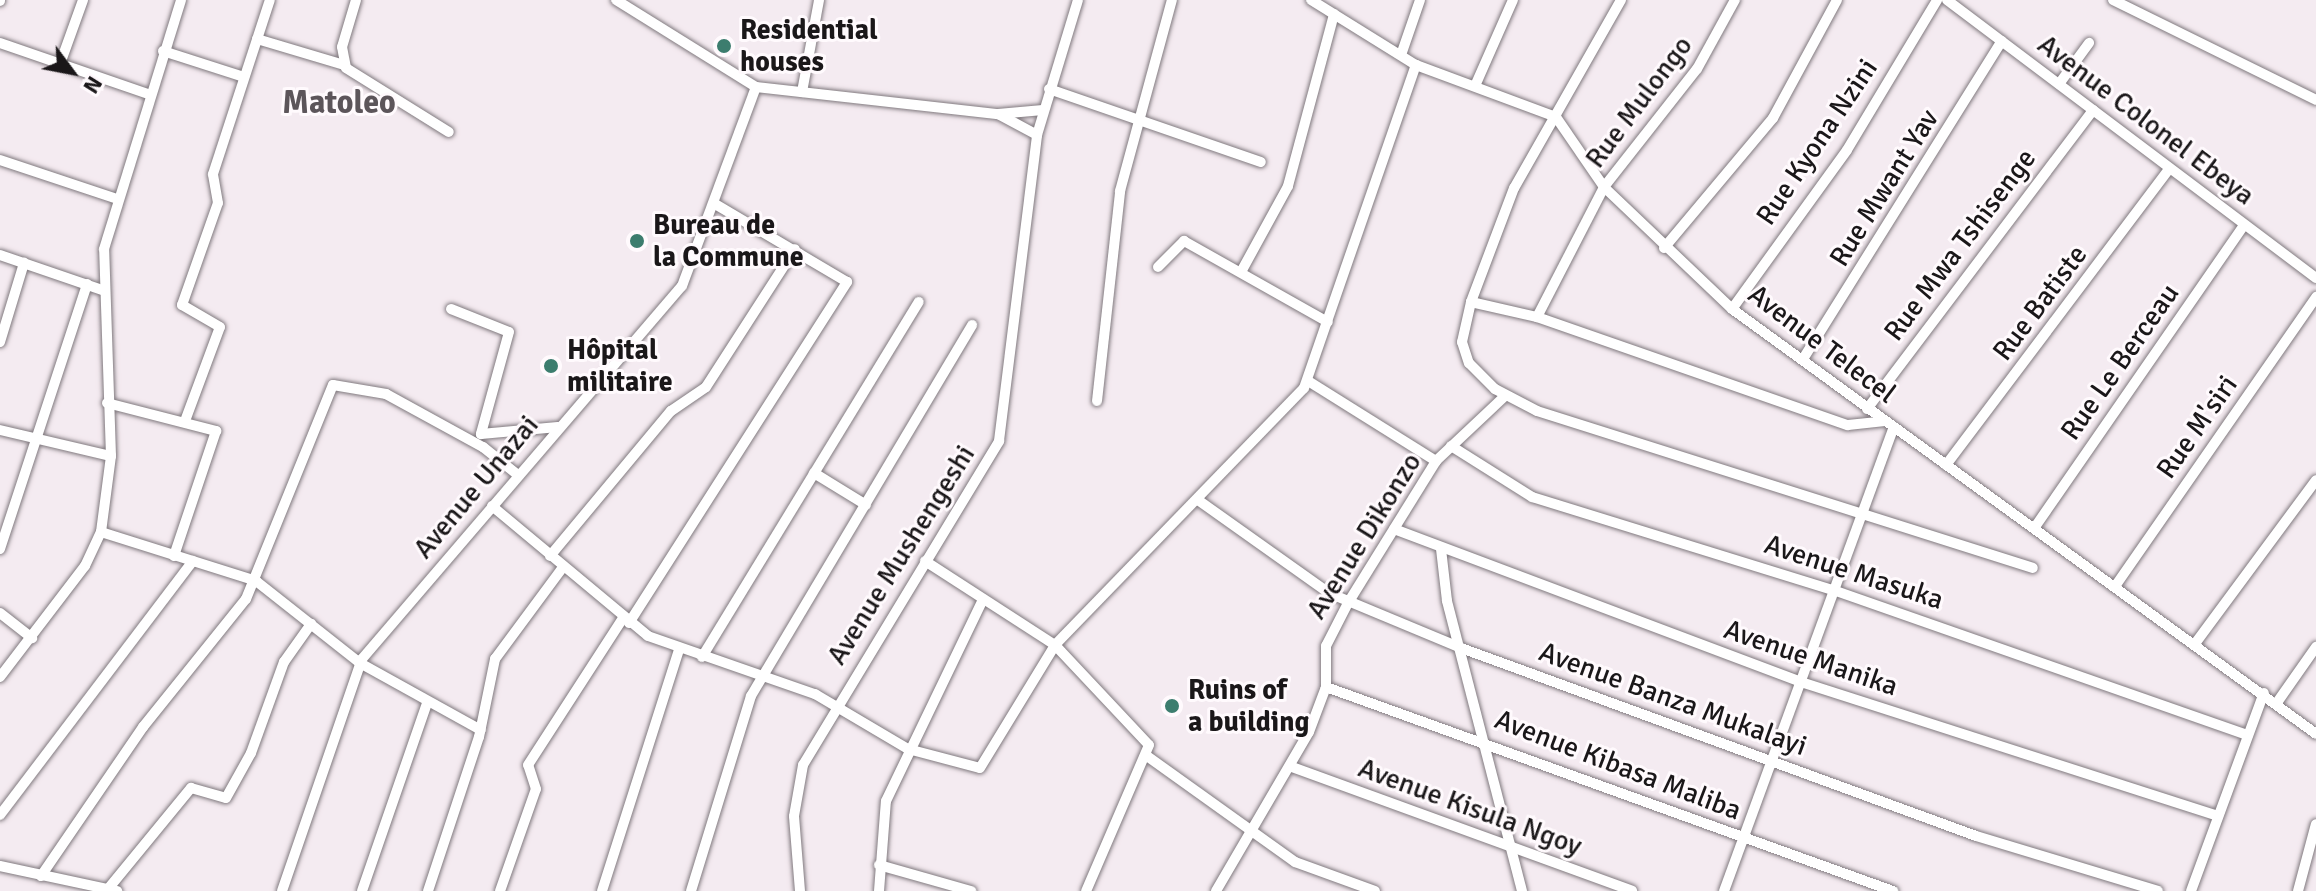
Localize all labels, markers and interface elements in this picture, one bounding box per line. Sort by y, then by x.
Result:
place label: Residential houses [740,13,878,79]
street label: Avenue Colonel Ebeya [2031,28,2261,212]
street label: Rue Mulongo [1578,29,1700,175]
north arrow [32,32,112,112]
marker: Residential houses [715,37,733,55]
street label: Rue Kyona Nzini [1749,53,1885,231]
text: N [77,71,108,99]
district label: Matoleo [282,84,396,122]
street label: Rue Mwant Yav [1822,103,1946,273]
street label: Rue Mwa Tshisenge [1877,142,2043,348]
place label: Bureau de la Commune [653,208,804,274]
marker: Bureau de la Commune [628,232,646,250]
street label: Rue Batiste [1986,239,2094,367]
street label: Avenue Telecel [1741,277,1903,411]
street label: Rue Le Berceau [2054,277,2186,447]
place label: Hôpital militaire [567,333,673,399]
marker: Hôpital militaire [542,357,560,375]
street label: Rue M'siri [2149,369,2245,485]
street label: Avenue Unazai [406,409,546,565]
street label: Avenue Mushengeshi [820,439,982,671]
street label: Avenue Dikonzo [1300,447,1428,625]
street label: Avenue Masuka [1760,527,1948,617]
street label: Avenue Manika [1720,613,1902,703]
street label: Avenue Banza Mukalayi [1535,635,1811,763]
place label: Ruins of a building [1188,673,1310,739]
marker: Ruins of a building [1163,697,1181,715]
street label: Avenue Kibasa Maliba [1490,703,1746,827]
street label: Avenue Kisula Ngoy [1354,751,1586,863]

